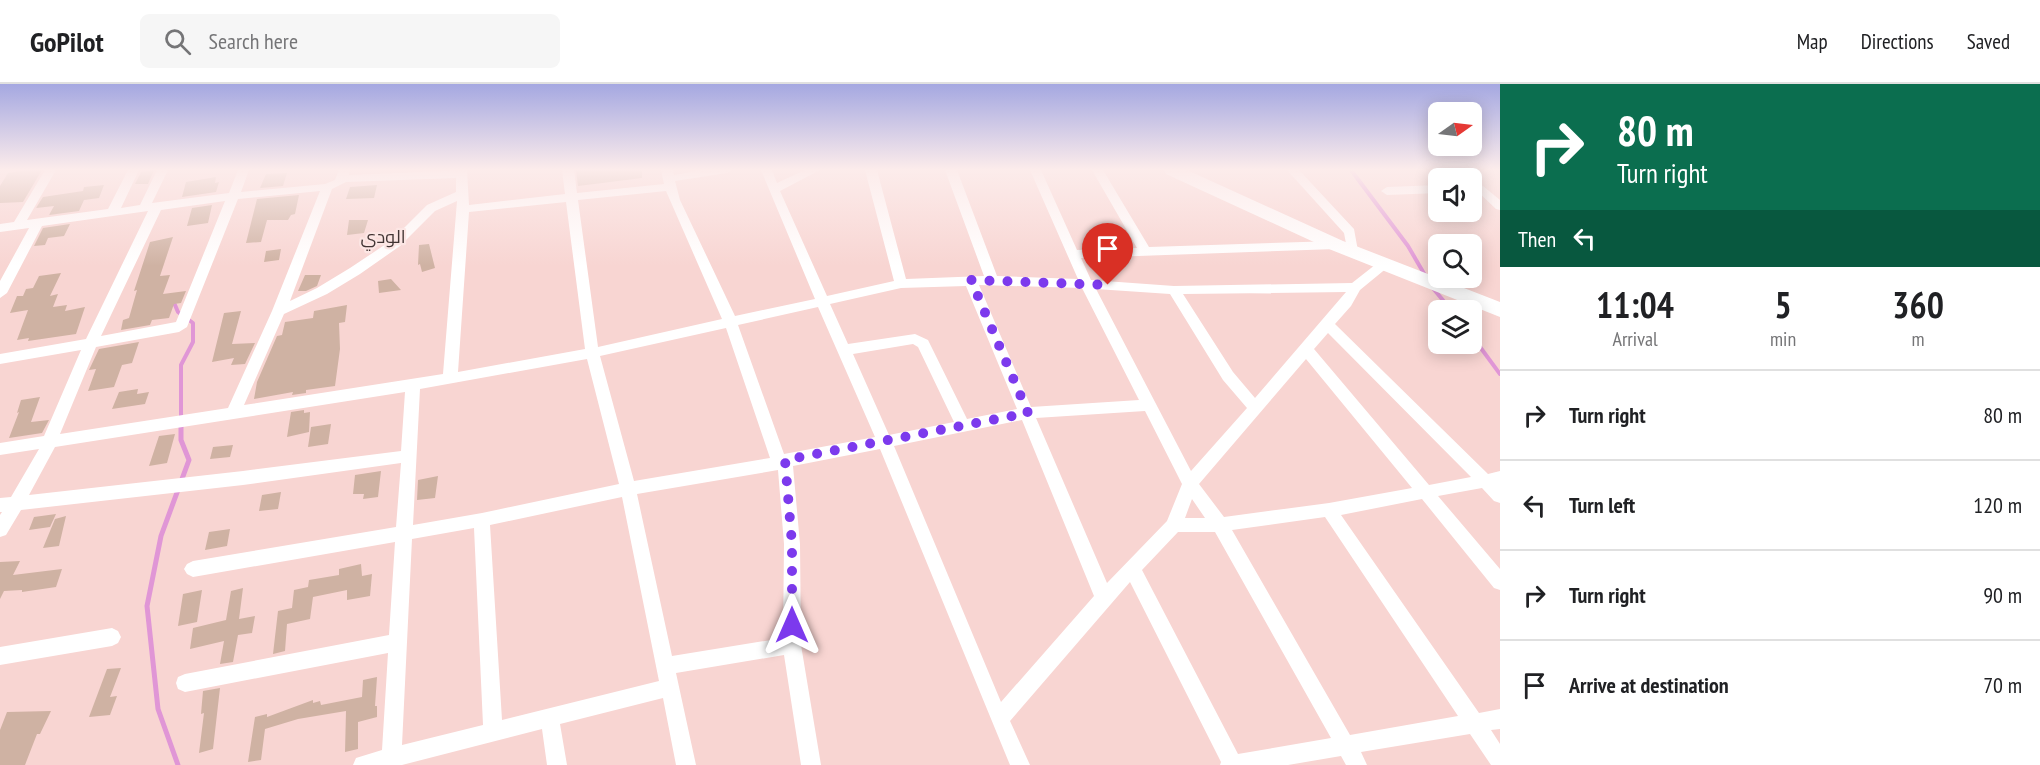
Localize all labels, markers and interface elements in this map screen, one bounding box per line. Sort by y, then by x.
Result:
search box [140,14,560,68]
text: GoPilot [30,23,104,60]
icon: search [161,25,194,58]
text: Search here [209,27,298,55]
text: Map [1797,28,1828,55]
text: Directions [1861,28,1934,55]
text: Saved [1967,28,2010,55]
north arrow [1428,102,1482,156]
map controls [1428,102,1482,354]
text: 80 m [1617,103,1694,158]
icon: right [1518,108,1596,186]
text: Turn right [1617,156,1708,190]
button: sound [1428,168,1482,222]
icon: left [1568,222,1601,255]
pin [1082,223,1133,285]
district label: الودي [360,225,406,251]
text: Then [1518,225,1556,253]
icon: arrive [1091,232,1124,265]
button: search [1428,234,1482,288]
text: 11:04 [1596,281,1674,328]
text: 5 [1774,281,1792,328]
text: 360 [1892,281,1944,328]
button: layers [1428,300,1482,354]
text: Arrival [1612,326,1658,352]
text: min [1770,326,1796,352]
text: m [1912,326,1925,352]
icon: right [1518,399,1551,432]
text: Turn right [1569,401,1646,429]
text: 80 m [1983,401,2022,429]
icon: left [1518,489,1551,522]
text: Turn left [1569,491,1635,519]
text: 120 m [1973,491,2022,519]
icon: right [1518,579,1551,612]
text: Turn right [1569,581,1646,609]
text: 90 m [1983,581,2022,609]
position arrow [760,593,824,657]
icon: arrive [1518,669,1551,702]
text: Arrive at destination [1569,671,1729,699]
text: 70 m [1983,671,2022,699]

